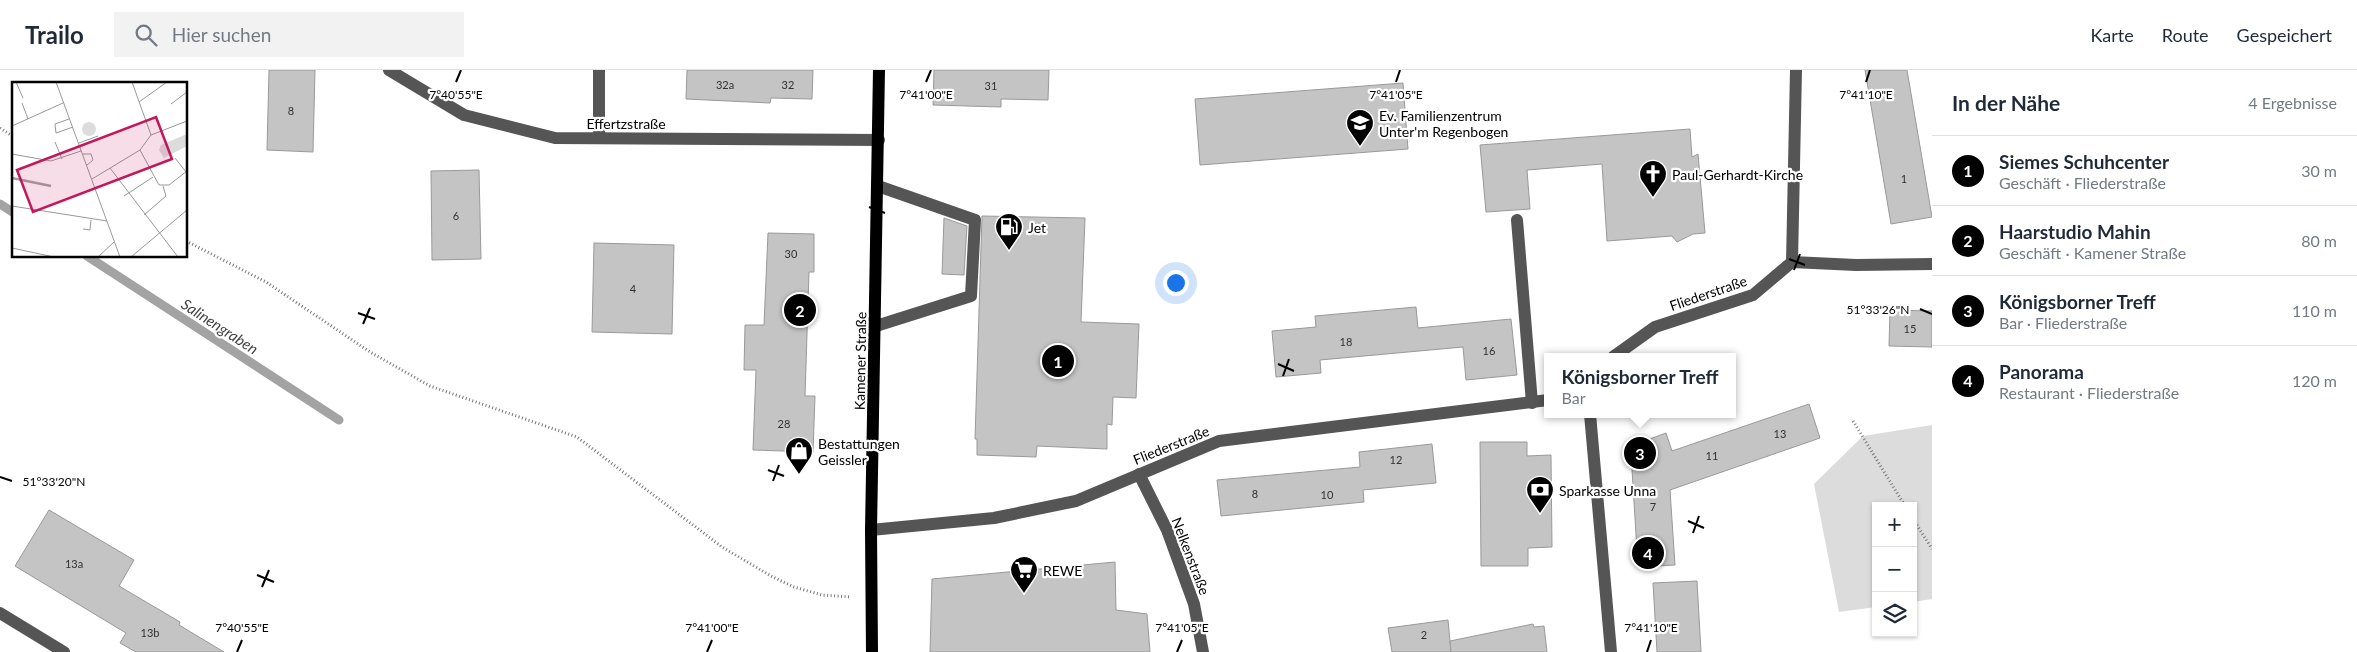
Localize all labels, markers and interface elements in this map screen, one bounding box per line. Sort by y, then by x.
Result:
search box [114,12,464,57]
text: Trailo [25,20,84,49]
icon: search [132,21,160,49]
text: Hier suchen [172,23,271,46]
text: Karte [2090,24,2134,46]
text: Route [2162,24,2209,46]
text: Gespeichert [2237,24,2332,46]
house number: 32a [716,78,734,91]
house number: 32 [782,78,794,91]
house number: 31 [985,79,997,92]
inset map [12,82,188,258]
text: 7°40'55"E [429,87,483,102]
text: 7°41'00"E [899,87,953,102]
text: 7°41'05"E [1369,87,1423,102]
text: 7°41'10"E [1839,87,1893,102]
text: In der Nähe [1952,90,2060,115]
text: 4 Ergebnisse [2248,93,2337,112]
house number: 8 [288,104,294,117]
place label: Ev. Familienzentrum Unter'm Regenbogen [1379,107,1508,140]
school or university icon: Ev. Familienzentrum Unter'm Regenbogen [1345,108,1375,147]
street label: Effertzstraße [586,115,666,132]
text: Siemes Schuhcenter [1999,150,2169,173]
church icon: Paul-Gerhardt-Kirche [1638,159,1668,198]
text: 1 [1963,161,1973,180]
text: 30 m [2301,161,2337,180]
place label: Paul-Gerhardt-Kirche [1672,166,1803,183]
house number: 1 [1901,172,1907,185]
text: Geschäft · Fliederstraße [1999,173,2166,192]
house number: 6 [453,209,459,222]
fuel station icon: Jet [994,212,1024,251]
place label: Jet [1028,219,1046,236]
text: Haarstudio Mahin [1999,220,2151,243]
text: 2 [1963,231,1973,250]
text: 80 m [2301,231,2337,250]
text: Geschäft · Kamener Straße [1999,243,2186,262]
house number: 30 [785,247,798,260]
your location [1163,270,1189,296]
street label: Fliederstraße [1667,272,1749,314]
house number: 4 [630,282,637,295]
text: Königsborner Treff [1999,290,2156,313]
pin: 2 [784,291,816,329]
water label: Salinengraben [178,295,262,357]
text: 3 [1963,301,1973,320]
text: 110 m [2292,301,2337,320]
text: 51°33'26"N [1847,302,1909,317]
street label: Kamener Straße [851,312,869,410]
text: Bar · Fliederstraße [1999,313,2127,332]
house number: 15 [1904,322,1916,335]
house number: 18 [1340,335,1352,348]
pin: 1 [1042,342,1074,380]
house number: 16 [1483,344,1495,357]
popup [1544,353,1736,418]
text: Panorama [1999,360,2084,383]
text: Königsborner Treff [1562,365,1718,388]
text: 4 [1963,371,1973,390]
text: 120 m [2292,371,2337,390]
text: Restaurant · Fliederstraße [1999,383,2179,402]
text: Bar [1562,388,1586,407]
house number: 28 [778,417,790,430]
street label: Fliederstraße [1130,422,1212,468]
house number: 13 [1774,427,1786,440]
pin: 3 [1624,434,1656,472]
place label: Bestattungen Geissler [818,435,900,468]
shop icon: Bestattungen Geissler [784,436,814,475]
house number: 11 [1706,449,1718,462]
house number: 12 [1390,453,1402,466]
text: 51°33'20"N [23,474,85,489]
bank icon: Sparkasse Unna [1525,475,1555,514]
place label: Sparkasse Unna [1559,482,1656,499]
house number: 8 [1252,487,1258,500]
house number: 10 [1321,488,1334,501]
house number: 7 [1650,500,1656,513]
map controls [1872,502,1917,637]
button: + [1872,502,1917,547]
street label: Nelkenstraße [1168,515,1214,597]
pin: 4 [1632,534,1664,572]
button: − [1872,547,1917,592]
supermarket icon: REWE [1009,555,1039,594]
house number: 13a [65,557,83,570]
place label: REWE [1043,562,1082,579]
button: layers [1872,592,1917,637]
text: 7°40'55"E [215,620,269,635]
text: 7°41'00"E [685,620,739,635]
text: 7°41'05"E [1155,620,1209,635]
text: 7°41'10"E [1624,620,1678,635]
house number: 13b [141,626,159,639]
house number: 2 [1421,628,1427,641]

